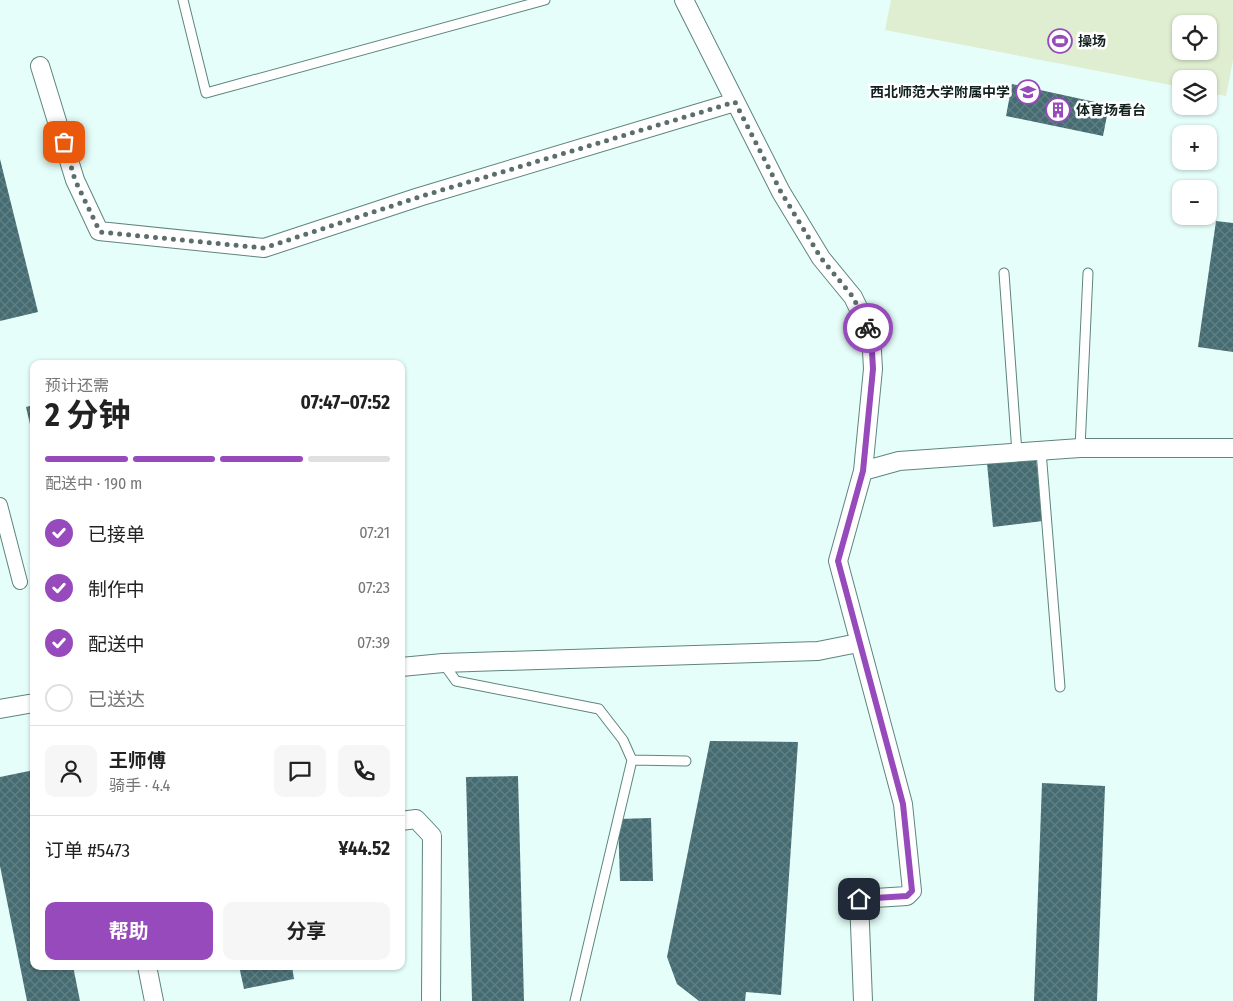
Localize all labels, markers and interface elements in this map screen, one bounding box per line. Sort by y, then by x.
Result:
map controls [1172,15,1217,225]
button: locate [1172,15,1217,60]
sports icon: 操场 [1047,28,1073,54]
place label: 操场 [1078,33,1106,50]
button: layers [1172,70,1217,115]
school or university icon: 西北师范大学附属中学 [1015,79,1041,105]
place label: 西北师范大学附属中学 [870,84,1010,101]
building icon: 体育场看台 [1045,97,1071,123]
place label: 体育场看台 [1076,102,1146,119]
pin [43,121,85,163]
button: + [1172,125,1217,170]
icon: bag [50,128,78,156]
button: − [1172,180,1217,225]
courier [843,303,893,353]
icon: bike [854,314,882,342]
text: 预计还需 [45,376,109,395]
text: 07:47–07:52 [301,391,390,414]
text: 2 分钟 [45,396,130,434]
text: 配送中 · 190 m [45,474,142,493]
icon: check [45,519,73,547]
text: 已接单 [88,523,145,546]
text: 07:21 [359,523,390,542]
icon: check [45,574,73,602]
text: 制作中 [88,578,145,601]
text: 07:23 [358,578,390,597]
icon: check [45,629,73,657]
text: 配送中 [88,633,145,656]
text: 07:39 [357,633,390,652]
text: 已送达 [88,688,145,711]
button: person [45,745,97,797]
button: chat [274,745,326,797]
button: phone [338,745,390,797]
text: 王师傅 [109,749,166,772]
text: 骑手 · 4.4 [109,776,170,795]
text: ¥44.52 [339,837,390,860]
text: 订单 #5473 [45,839,130,862]
pin [838,878,880,920]
icon: home [845,885,873,913]
button: 帮助 [45,902,213,960]
button: 分享 [223,902,390,960]

